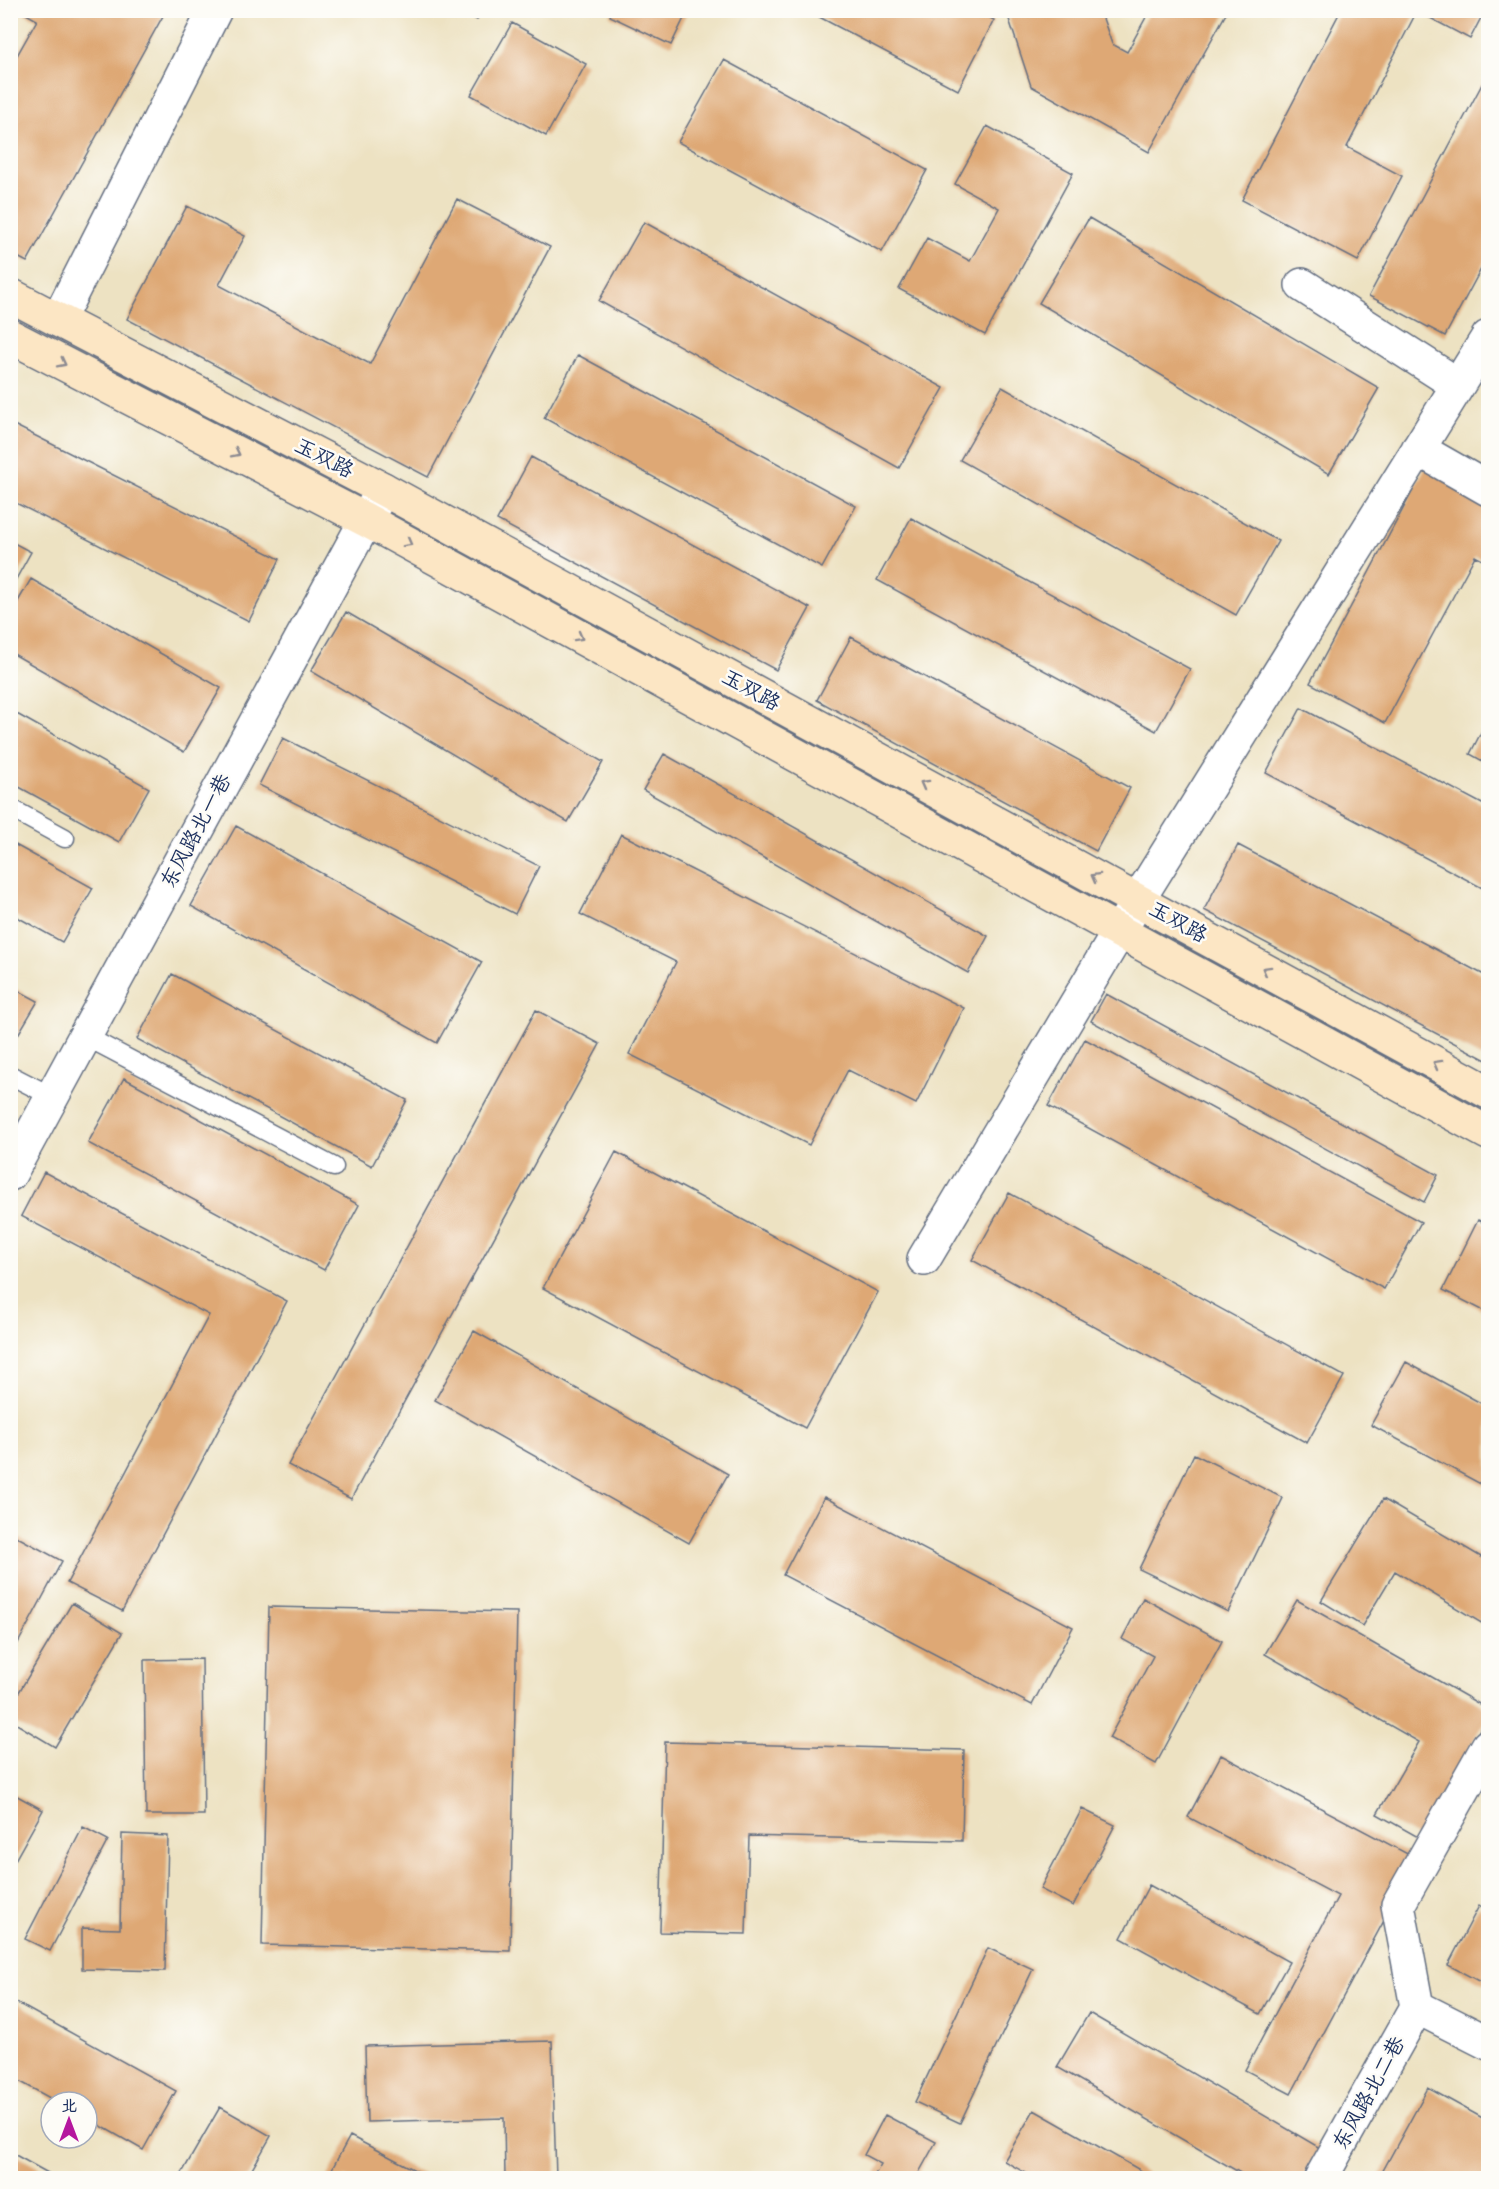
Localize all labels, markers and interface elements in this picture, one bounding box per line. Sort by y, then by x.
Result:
one-way arrow [56,356,67,367]
street label: 玉双路 [290,433,358,483]
one-way arrow [229,445,240,457]
one-way arrow [402,536,413,547]
one-way arrow [573,630,584,641]
street label: 玉双路 [717,664,785,716]
street label: 东风路北一巷 [155,770,237,892]
one-way arrow [919,780,930,791]
one-way arrow [1091,873,1101,884]
street label: 玉双路 [1144,896,1212,948]
one-way arrow [1262,966,1272,977]
one-way arrow [1433,1060,1443,1071]
street label: 东风路北二巷 [1328,2032,1410,2154]
north arrow [39,2090,99,2150]
text: 北 [61,2097,77,2116]

